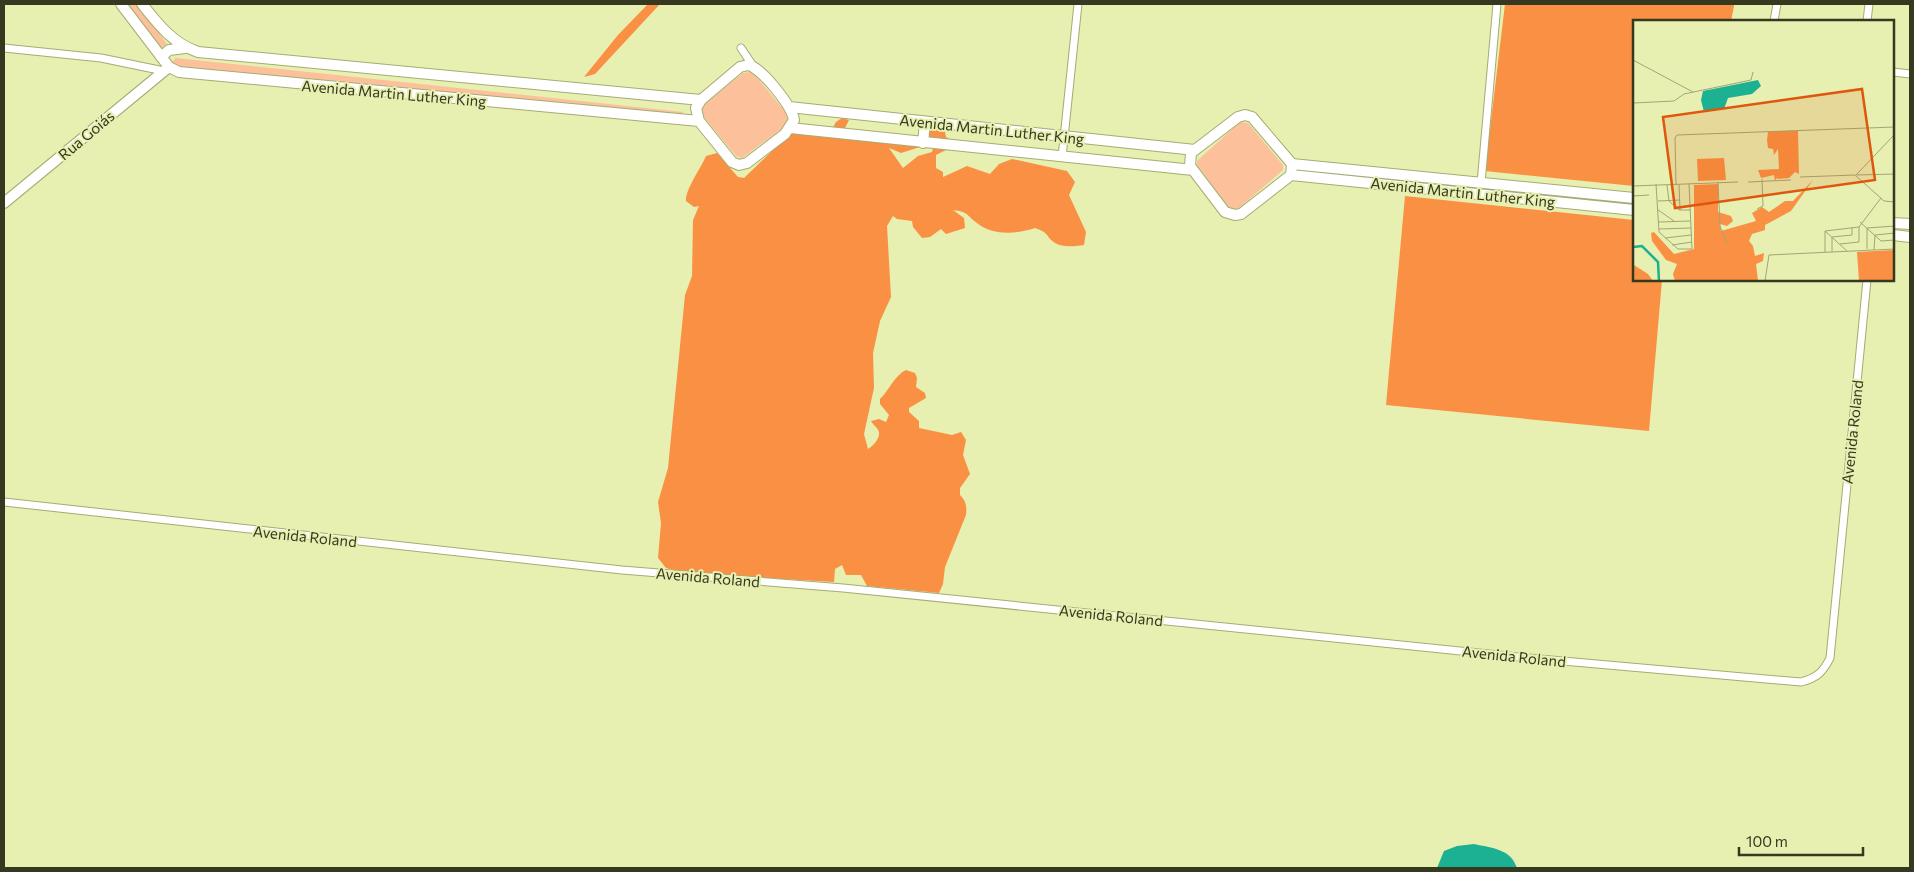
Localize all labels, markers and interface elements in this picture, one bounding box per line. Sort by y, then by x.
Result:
inset map [1633,20,1894,281]
street label: Avenida Martin Luther King [301,76,487,110]
street label: Rua Goiás [54,106,118,164]
street label: Avenida Martin Luther King [899,110,1085,148]
street label: Avenida Martin Luther King [1370,173,1556,211]
street label: Avenida Roland [1838,379,1866,485]
street label: Avenida Roland [252,522,358,550]
street label: Avenida Roland [655,563,761,591]
street label: Avenida Roland [1058,601,1164,629]
street label: Avenida Roland [1461,642,1567,670]
scale bar [1739,824,1863,856]
text: 100 m [1746,832,1788,850]

